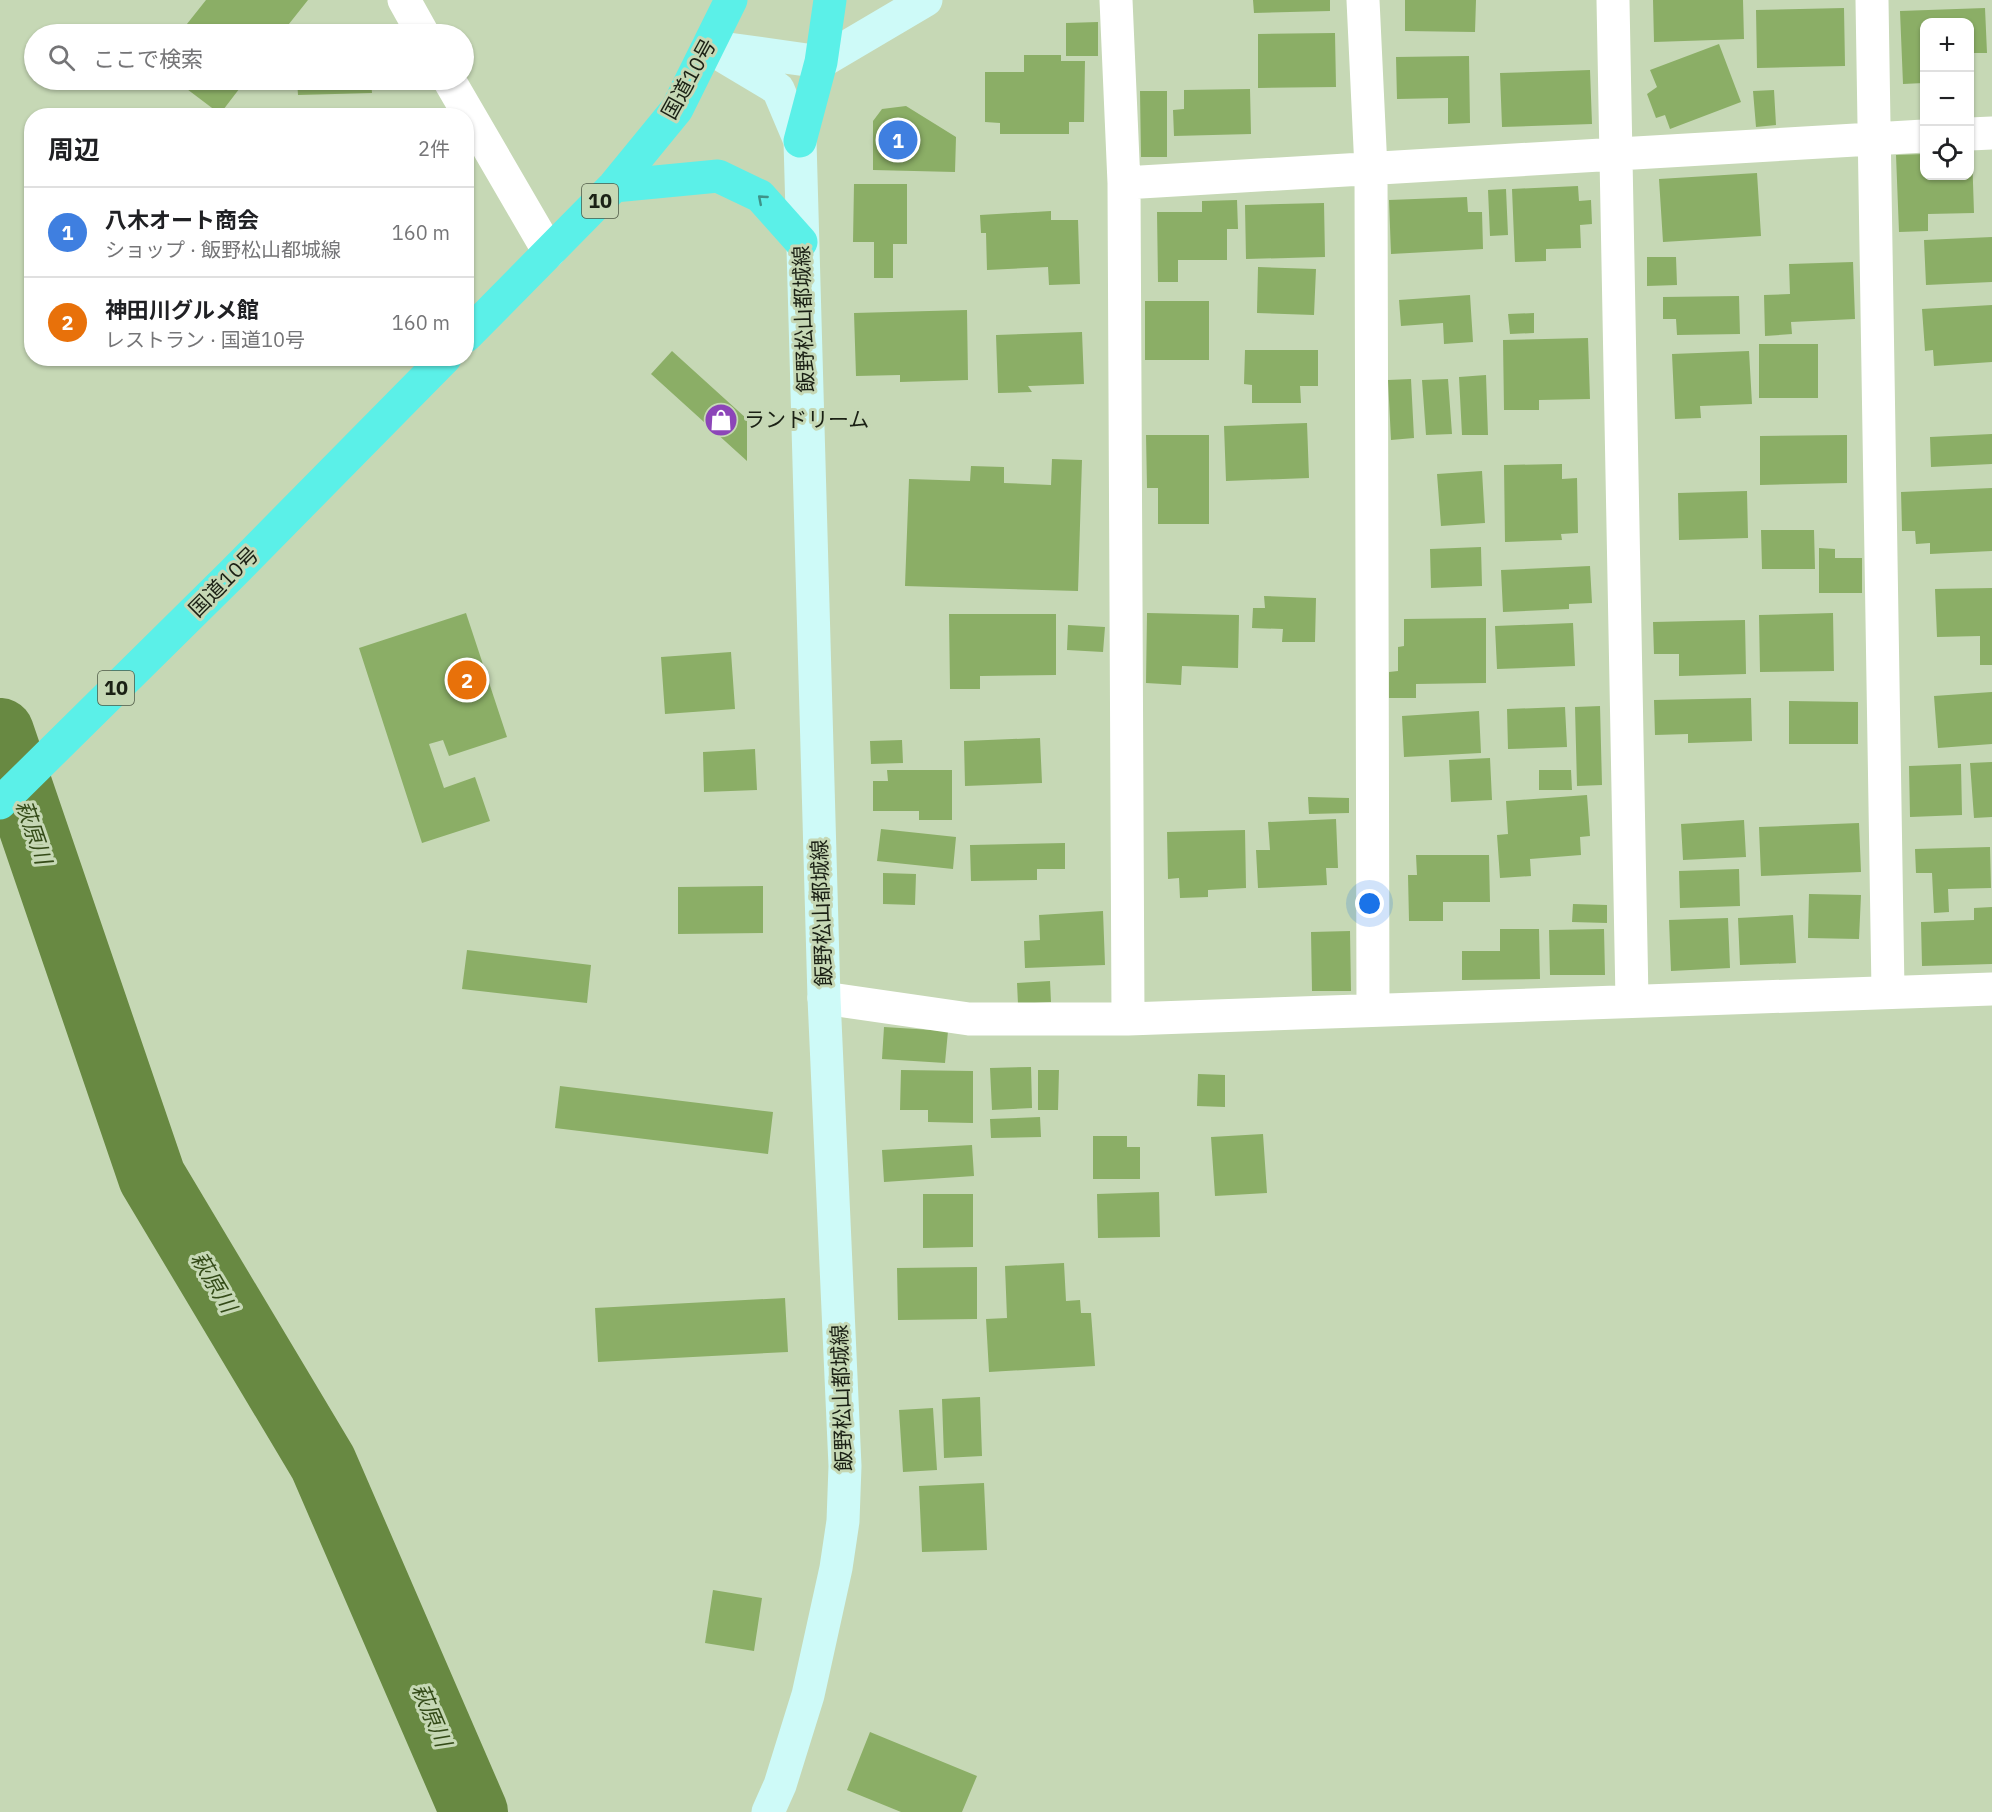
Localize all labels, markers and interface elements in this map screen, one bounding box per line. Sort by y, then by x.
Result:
map controls [1920,18,1974,180]
button: + [1920,18,1974,72]
search box [24,24,474,90]
street label: 国道10号 [654,33,722,124]
icon: search [45,41,78,74]
text: ここで検索 [93,44,203,73]
button: − [1920,72,1974,126]
pin: 1 [878,118,918,162]
button: locate [1920,126,1974,180]
text: 周辺 [48,132,100,166]
text: 2件 [418,135,450,162]
road number: 10 [582,184,618,218]
one-way arrow [757,196,768,207]
text: 八木オート商会 [105,205,259,234]
text: 1 [62,219,74,246]
text: 160 m [392,219,450,246]
text: ショップ · 飯野松山都城線 [105,236,341,263]
street label: 飯野松山都城線 [786,245,820,393]
text: 神田川グルメ館 [105,295,259,324]
text: 2 [62,309,74,336]
text: 160 m [392,309,450,336]
text: レストラン · 国道10号 [105,326,305,353]
shop icon: ランドリーム [703,402,739,438]
place label: ランドリーム [744,405,869,433]
street label: 国道10号 [182,540,264,622]
pin: 2 [448,658,486,702]
road number: 10 [98,671,134,705]
water label: 萩原川 [10,796,60,870]
street label: 飯野松山都城線 [804,839,838,987]
your location [1355,889,1384,918]
water label: 萩原川 [185,1246,245,1319]
street label: 飯野松山都城線 [824,1324,858,1472]
water label: 萩原川 [406,1679,459,1753]

